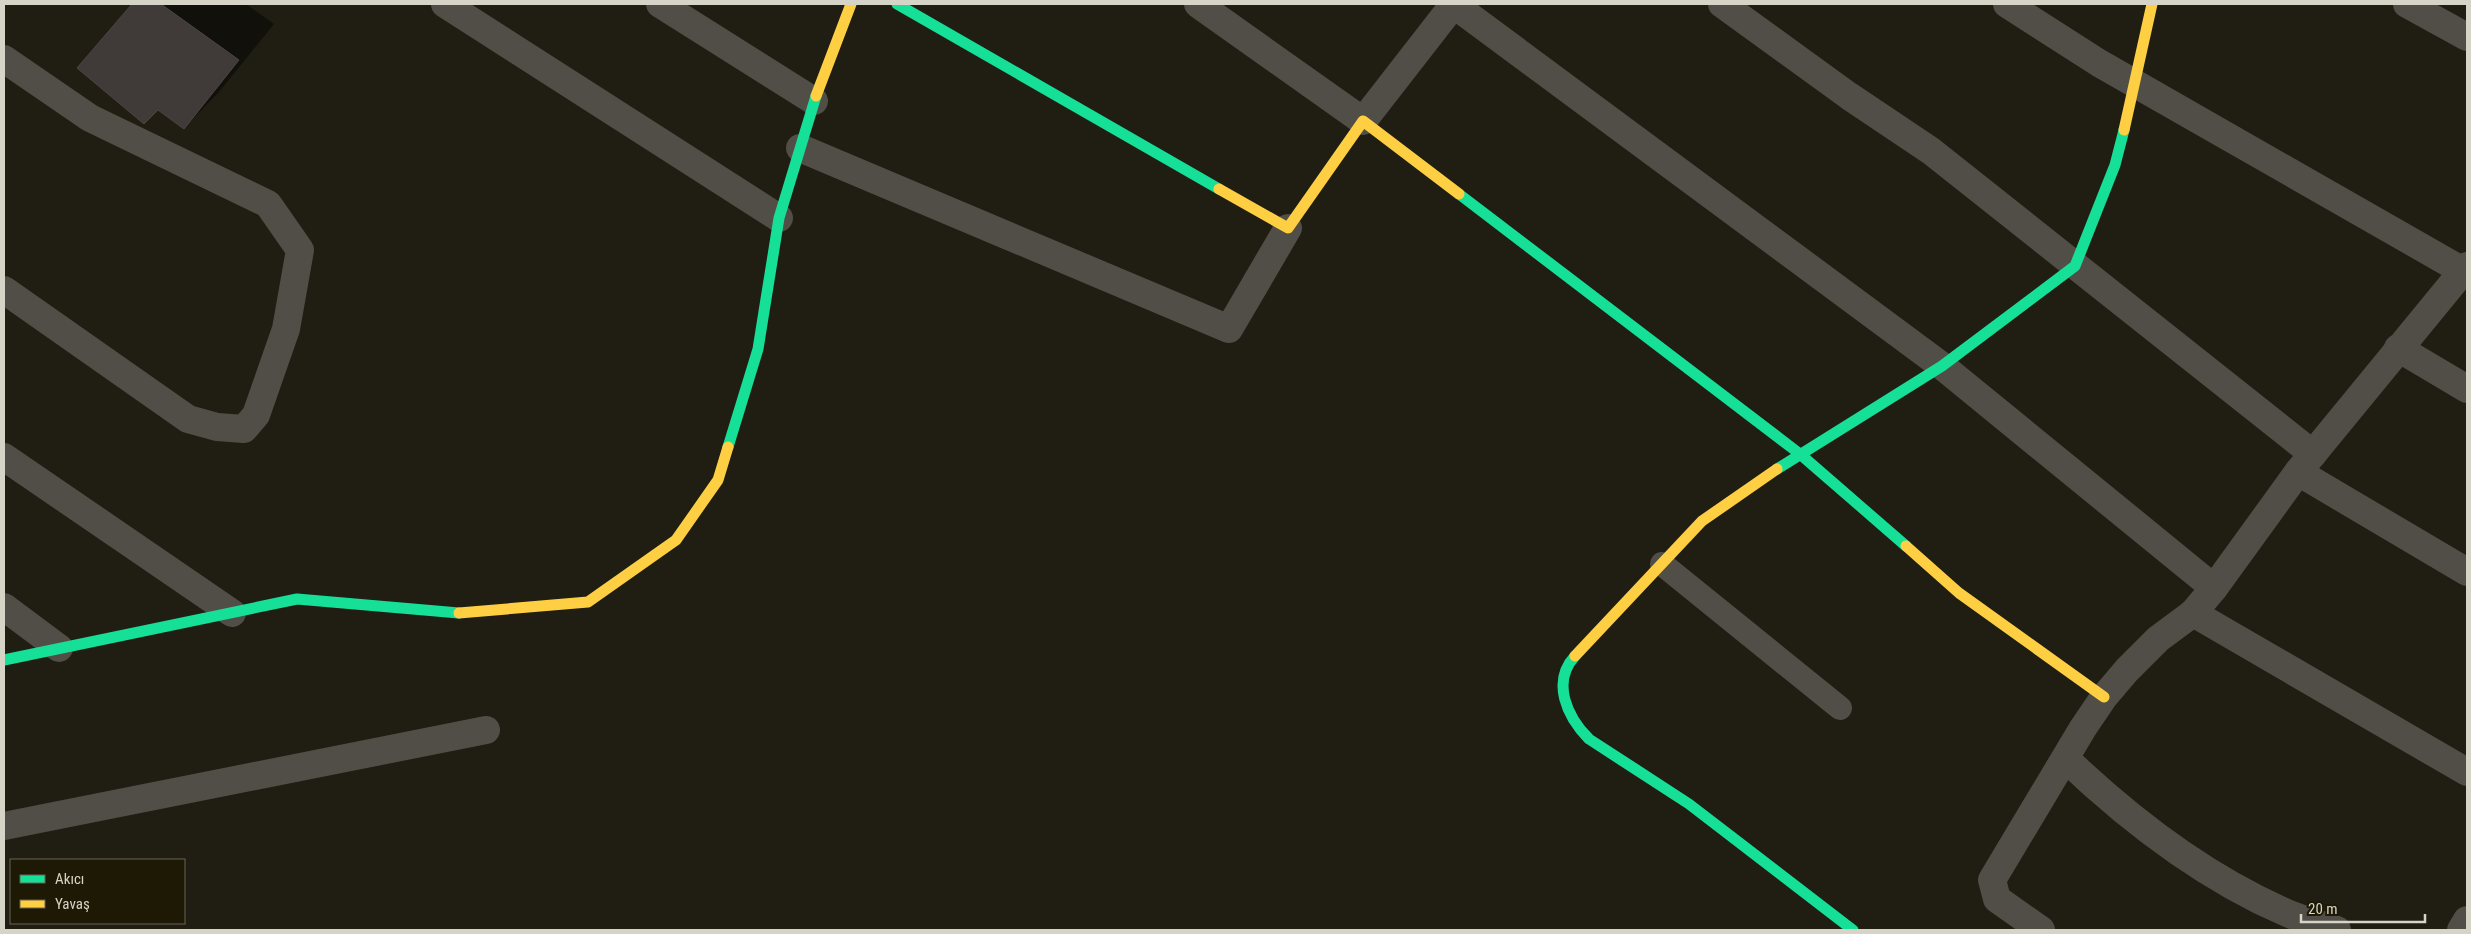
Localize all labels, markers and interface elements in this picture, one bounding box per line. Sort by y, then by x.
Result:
legend [10,859,185,924]
text: Akıcı [55,870,84,888]
scale bar [2301,892,2425,924]
text: Yavaş [55,895,90,913]
text: 20 m [2308,900,2338,918]

